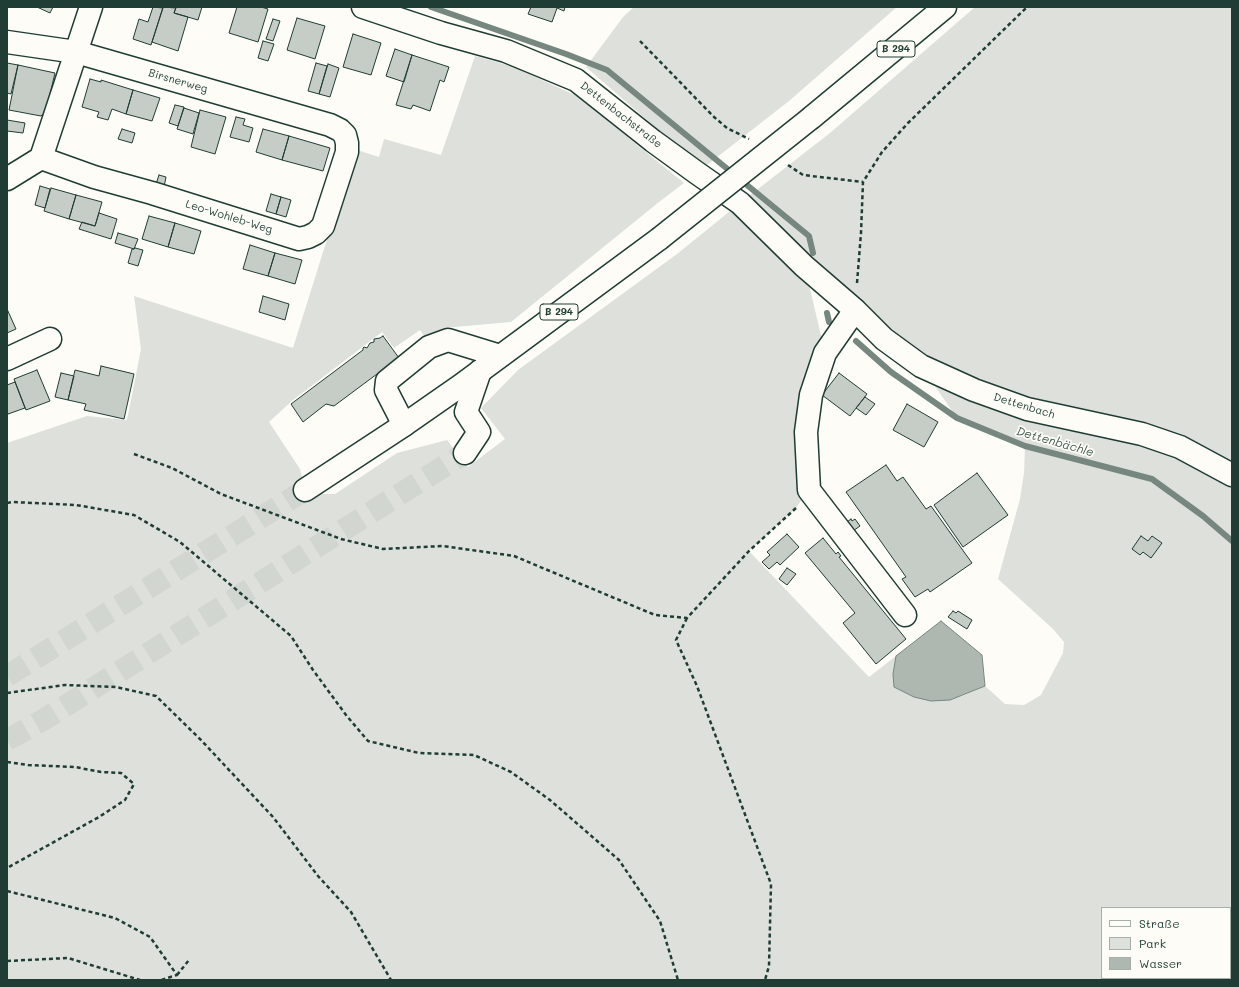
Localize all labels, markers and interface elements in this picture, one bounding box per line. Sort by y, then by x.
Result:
road number: B 294 [877,41,915,57]
street label: Birsnerweg [147,66,209,96]
street label: Dettenbachstraße [578,79,664,151]
street label: Leo-Wohleb-Weg [184,198,274,236]
road number: B 294 [540,304,578,320]
street label: Dettenbach [992,390,1056,422]
water label: Dettenbächle [1015,424,1095,460]
legend [1101,907,1231,979]
text: Straße [1139,915,1180,931]
text: Park [1139,935,1166,951]
text: Wasser [1139,955,1182,971]

